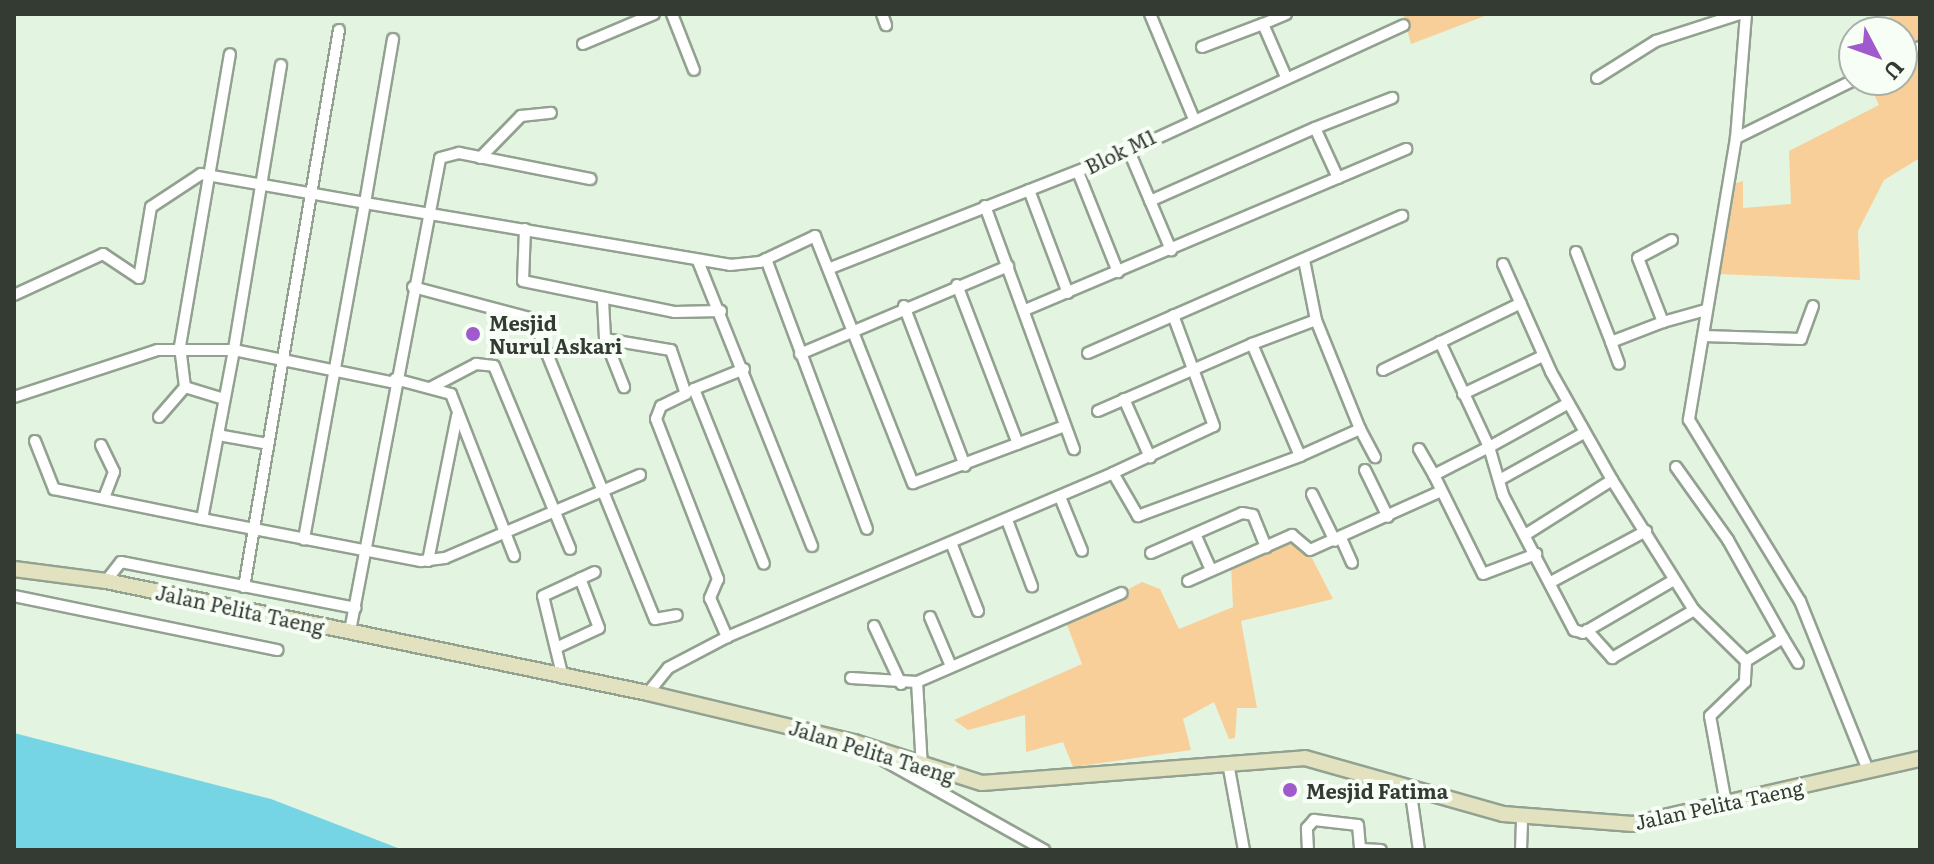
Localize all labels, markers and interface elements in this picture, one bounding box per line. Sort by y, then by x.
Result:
north arrow [1838,16,1918,96]
text: U [1877,53,1913,88]
street label: Blok M1 [1081,124,1159,178]
place label: Mesjid Nurul Askari [489,310,622,357]
marker: Mesjid Nurul Askari [464,325,482,343]
street label: Jalan Pelita Taeng [153,579,327,639]
street label: Jalan Pelita Taeng [786,714,958,788]
street label: Jalan Pelita Taeng [1632,774,1806,834]
place label: Mesjid Fatima [1306,778,1448,802]
marker: Mesjid Fatima [1281,781,1299,799]

